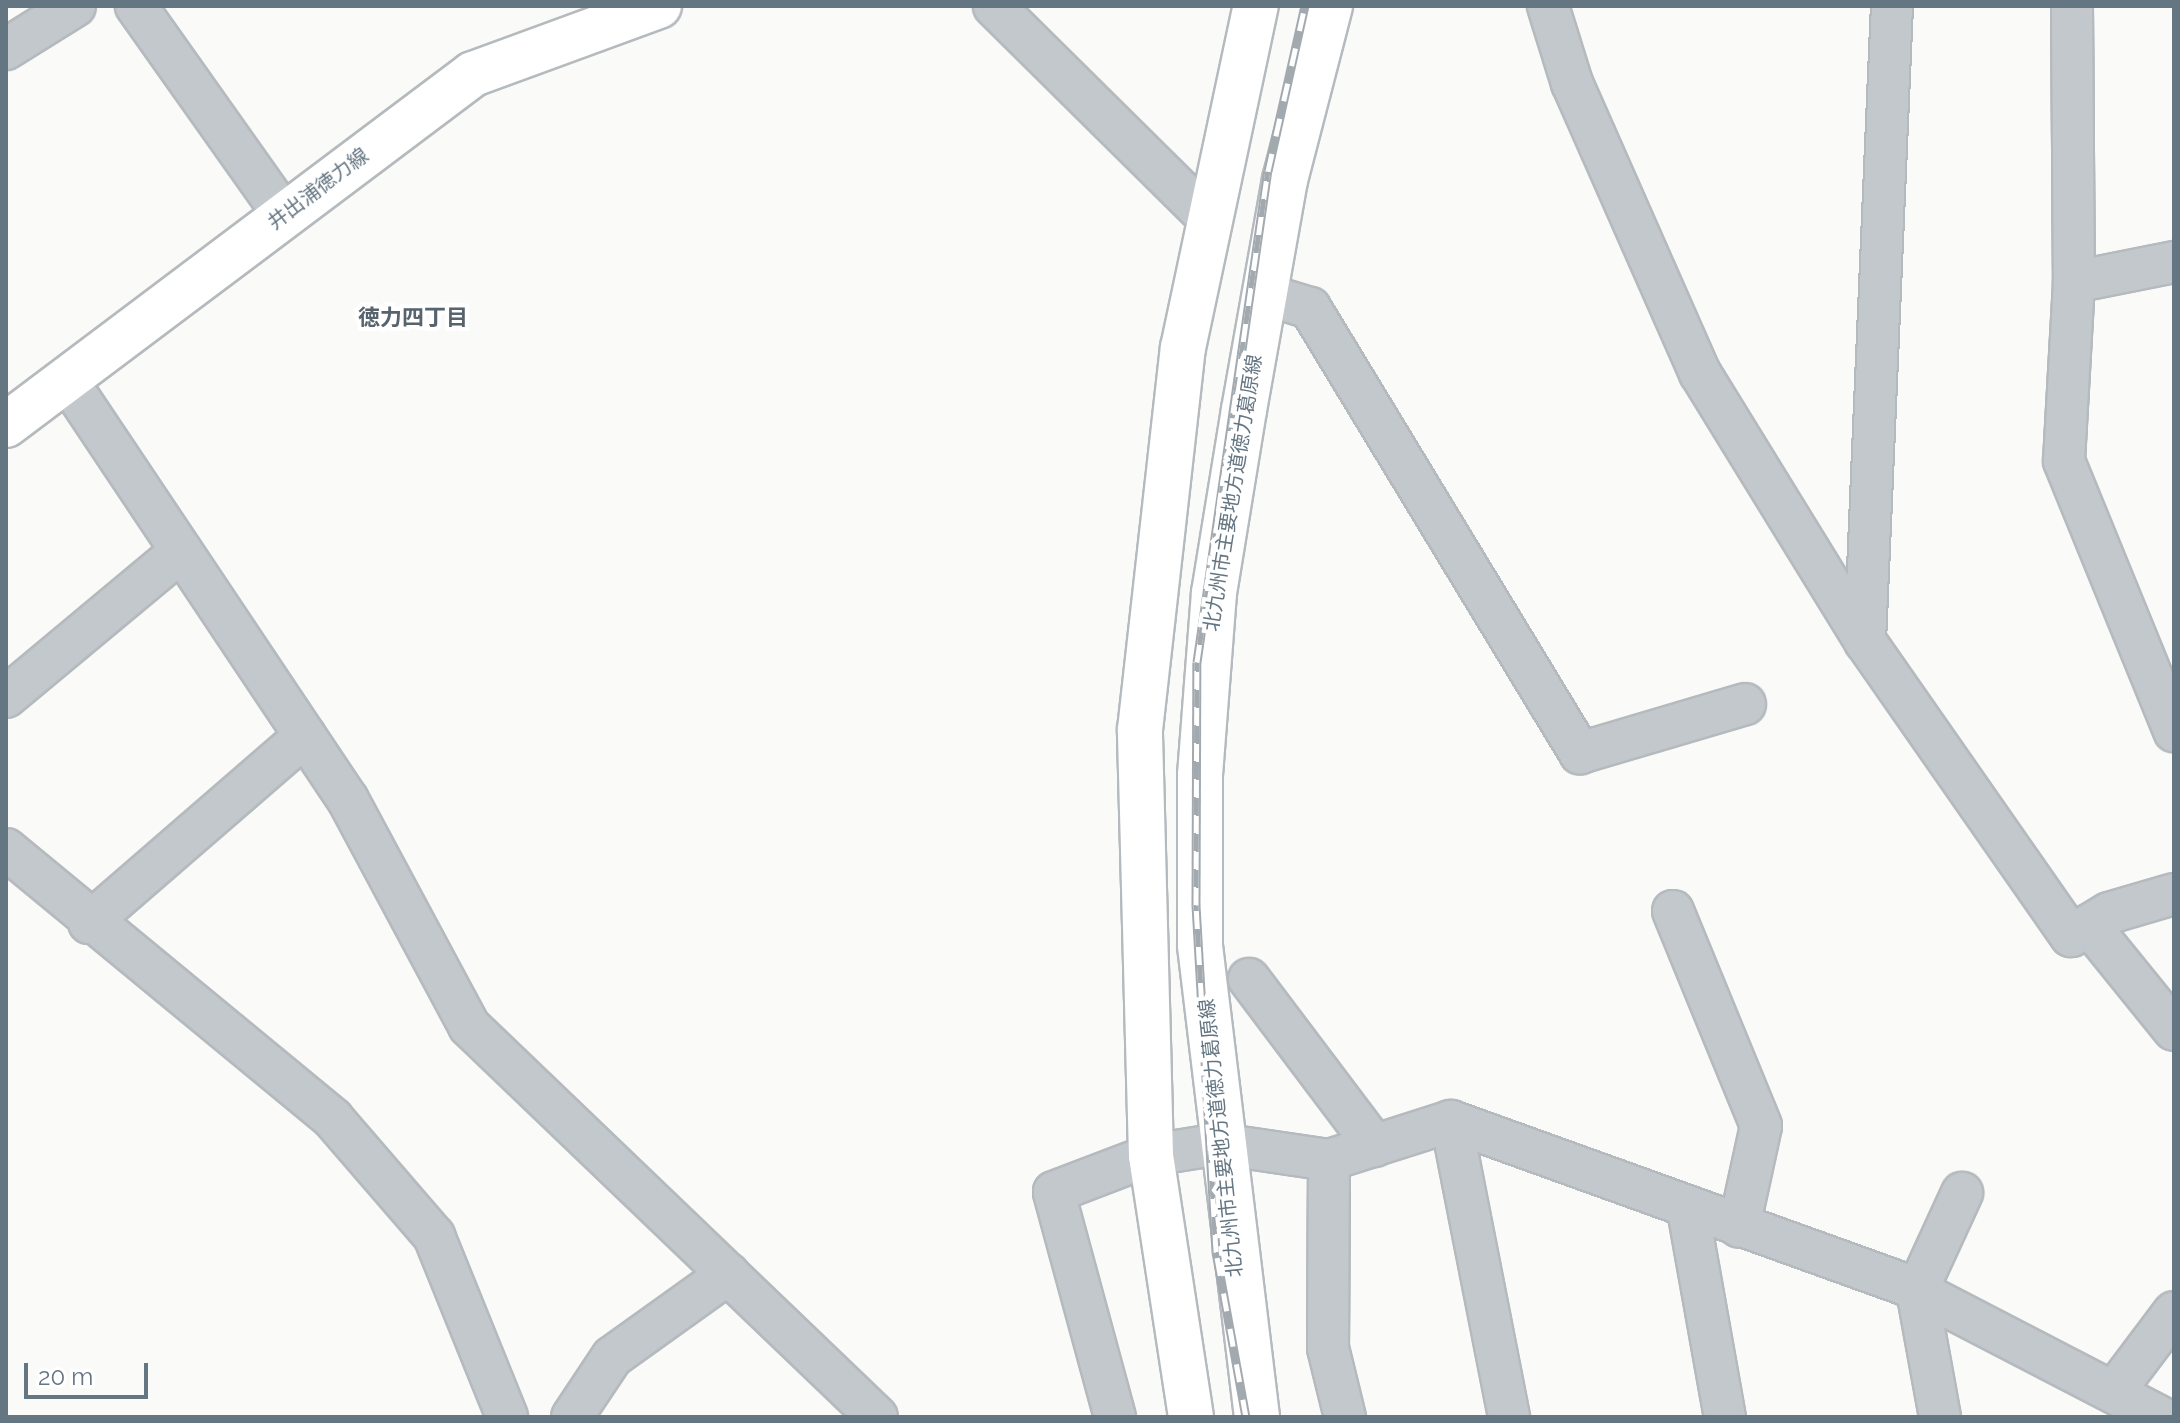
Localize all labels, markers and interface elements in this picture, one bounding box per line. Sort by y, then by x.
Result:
street label: 井出浦徳力線 [263,143,373,235]
district label: 徳力四丁目 [358,305,468,331]
street label: 北九州市主要地方道徳力葛原線 [1199,353,1267,633]
street label: 北九州市主要地方道徳力葛原線 [1194,998,1248,1278]
scale bar [28,1347,152,1397]
text: 20 m [38,1362,93,1391]

